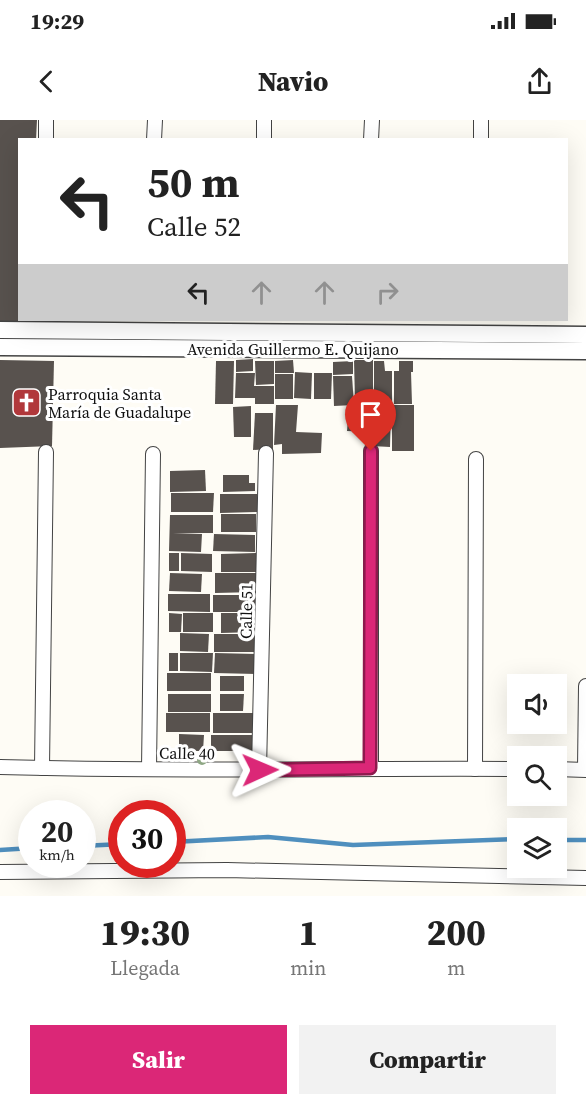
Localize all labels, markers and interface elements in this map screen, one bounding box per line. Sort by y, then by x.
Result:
text: 19:29 [30,6,84,36]
text: Navio [258,63,328,100]
icon: back [30,65,63,98]
icon: share [523,65,556,98]
text: 50 m [147,153,240,211]
icon: left [48,162,126,240]
text: Calle 52 [147,208,241,245]
icon: left [182,276,215,309]
icon: ahead [245,276,278,309]
icon: ahead [308,276,341,309]
icon: right [371,276,404,309]
street label: Avenida Guillermo E. Quijano [187,338,399,360]
place label: Parroquia Santa María de Guadalupe [48,383,191,423]
church icon: Parroquia Santa María de Guadalupe [11,387,43,419]
pin [345,389,396,451]
icon: arrive [354,398,387,431]
street label: Calle 51 [235,583,257,639]
map controls [507,674,567,878]
button: sound [507,674,567,734]
position arrow [228,738,292,802]
street label: Calle 40 [159,742,215,764]
button: search [507,746,567,806]
speed limit sign: 30 [108,800,186,878]
text: 20 [41,811,73,852]
button: layers [507,818,567,878]
text: km/h [39,844,75,865]
text: 19:30 [100,908,190,957]
text: 1 [298,908,318,957]
text: 200 [426,908,486,957]
text: Llegada [110,954,180,982]
text: min [290,954,326,982]
text: m [447,954,465,982]
button: Salir [30,1025,287,1094]
button: Compartir [299,1025,556,1094]

